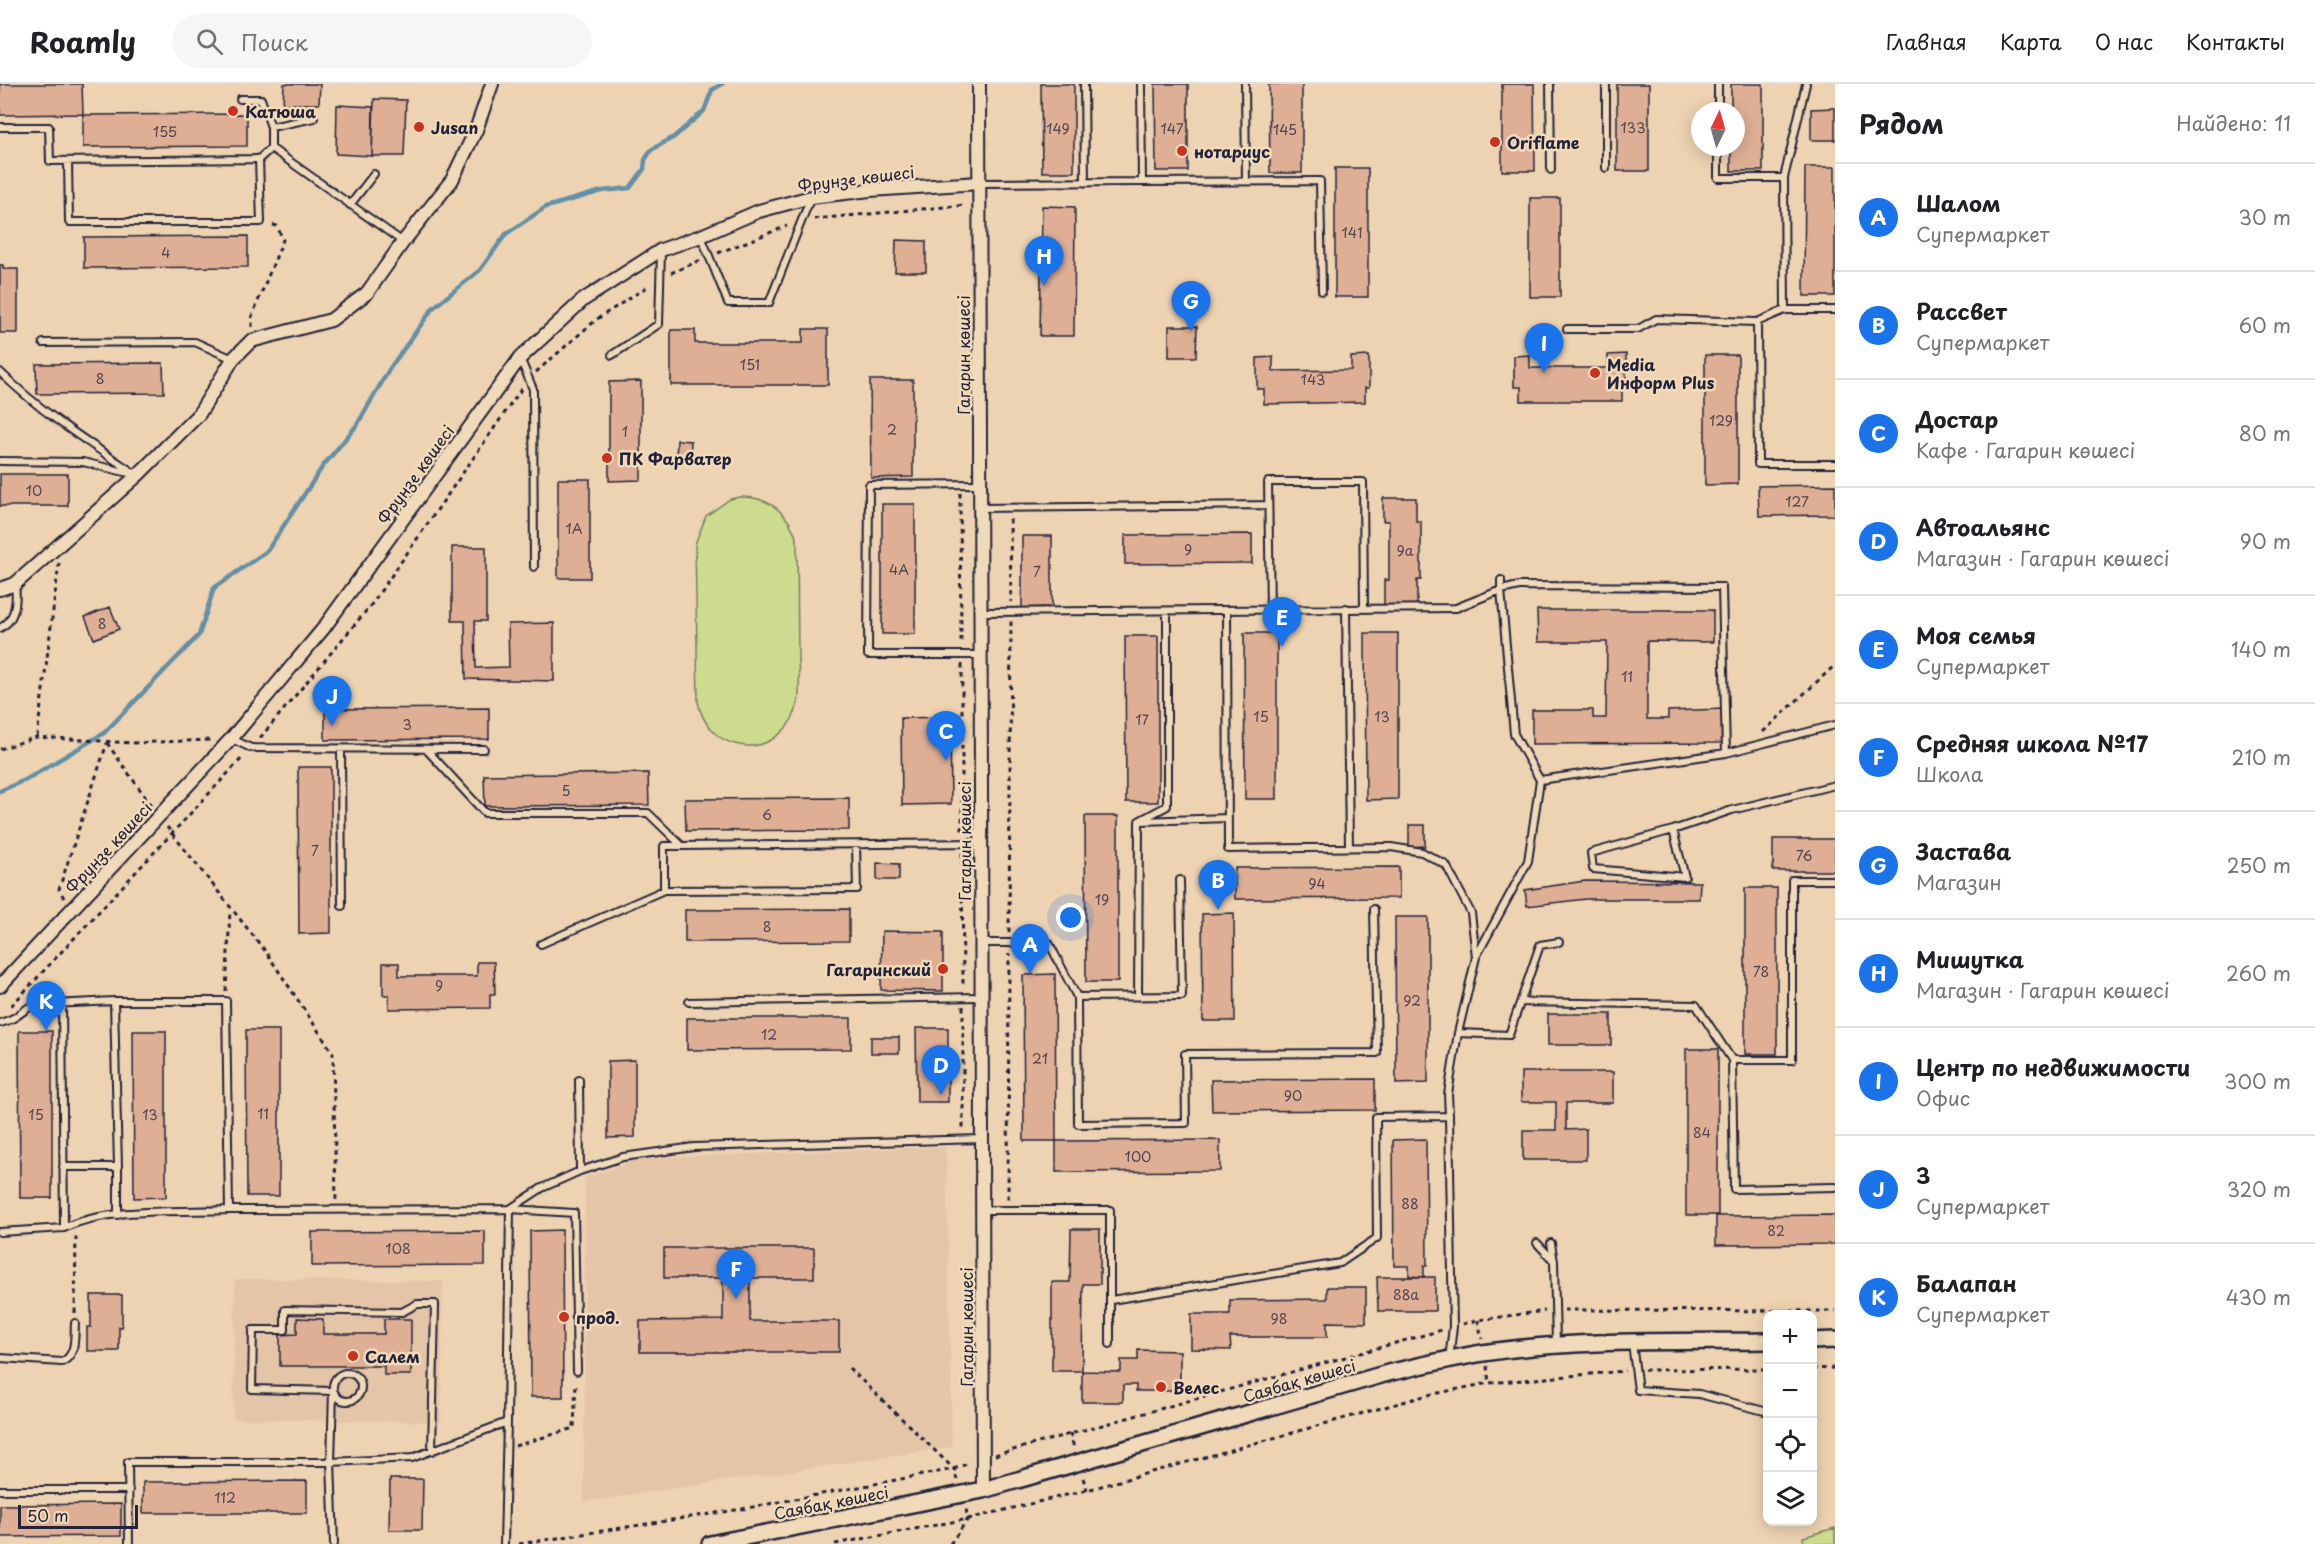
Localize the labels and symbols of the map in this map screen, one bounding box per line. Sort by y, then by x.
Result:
place label: Катюша [245,99,316,123]
north arrow [1691,102,1745,156]
marker: Катюша [226,104,240,118]
place label: Jusan [431,115,479,139]
house number: 133 [1620,117,1646,138]
house number: 149 [1046,118,1070,139]
house number: 147 [1160,118,1184,139]
house number: 145 [1273,119,1297,140]
marker: Jusan [412,120,426,134]
house number: 155 [153,121,177,142]
place label: Oriflame [1507,130,1580,154]
marker: Oriflame [1488,135,1502,149]
place label: нотариус [1194,139,1270,163]
marker: нотариус [1175,144,1189,158]
street label: Фрунзе көшесі [796,159,916,197]
house number: 141 [1342,222,1362,243]
pin: H [1024,236,1064,286]
house number: 4 [161,242,171,263]
pin: G [1172,282,1210,331]
street label: Гагарин көшесі [951,295,975,415]
pin: I [1524,324,1564,373]
place label: Media Информ Plus [1607,352,1715,394]
house number: 151 [740,354,760,375]
marker: Media Информ Plus [1588,366,1602,380]
house number: 8 [96,368,104,389]
house number: 143 [1301,369,1325,390]
house number: 129 [1709,410,1733,431]
street label: Фрунзе көшесі [371,419,459,529]
house number: 2 [887,419,897,440]
house number: 1 [622,421,628,442]
place label: ПК Фарватер [619,446,732,470]
marker: ПК Фарватер [600,451,614,465]
house number: 10 [26,480,42,501]
house number: 127 [1785,491,1809,512]
house number: 1А [565,518,583,539]
house number: 9 [1184,539,1192,560]
house number: 9а [1397,540,1414,561]
house number: 4А [889,559,909,580]
house number: 7 [1033,561,1041,582]
pin: E [1262,598,1302,647]
house number: 8 [98,613,106,634]
house number: 11 [1621,666,1633,687]
pin: J [312,676,352,726]
house number: 15 [1253,706,1269,727]
house number: 13 [1374,706,1390,727]
house number: 17 [1135,709,1149,730]
pin: C [926,712,966,761]
house number: 3 [402,714,412,735]
house number: 5 [561,780,571,801]
street label: Гагарин көшесі [952,781,976,901]
street label: Фрунзе көшесі [59,796,157,898]
house number: 6 [762,804,772,825]
house number: 7 [311,840,319,861]
house number: 76 [1796,845,1813,866]
pin: B [1198,860,1238,910]
house number: 94 [1308,873,1326,894]
house number: 19 [1095,889,1109,910]
your location [1056,903,1085,932]
house number: 8 [763,916,771,937]
pin: A [1010,924,1050,974]
place label: Гагаринский [826,957,931,981]
house number: 78 [1753,961,1769,982]
marker: Гагаринский [936,962,950,976]
house number: 9 [435,975,443,996]
pin: K [26,982,66,1031]
house number: 92 [1403,990,1421,1011]
house number: 12 [761,1024,777,1045]
pin: D [922,1046,960,1095]
house number: 21 [1032,1048,1048,1069]
house number: 90 [1284,1085,1302,1106]
house number: 11 [257,1103,269,1124]
house number: 15 [28,1104,44,1125]
house number: 13 [142,1104,158,1125]
house number: 84 [1693,1122,1711,1143]
house number: 100 [1125,1146,1151,1167]
house number: 88 [1401,1193,1419,1214]
house number: 82 [1767,1220,1785,1241]
house number: 108 [385,1238,411,1259]
pin: F [716,1250,756,1299]
street label: Гагарин көшесі [954,1267,978,1387]
house number: 88а [1393,1284,1419,1305]
place label: прод. [576,1305,620,1329]
house number: 98 [1271,1308,1287,1329]
marker: прод. [557,1310,571,1324]
place label: Салем [365,1344,420,1368]
marker: Салем [346,1349,360,1363]
street label: Саябақ көшесі [1240,1352,1358,1408]
place label: Велес [1173,1375,1220,1399]
marker: Велес [1154,1380,1168,1394]
street label: Саябақ көшесі [772,1479,890,1525]
house number: 112 [214,1487,236,1508]
scale bar [18,1502,138,1530]

